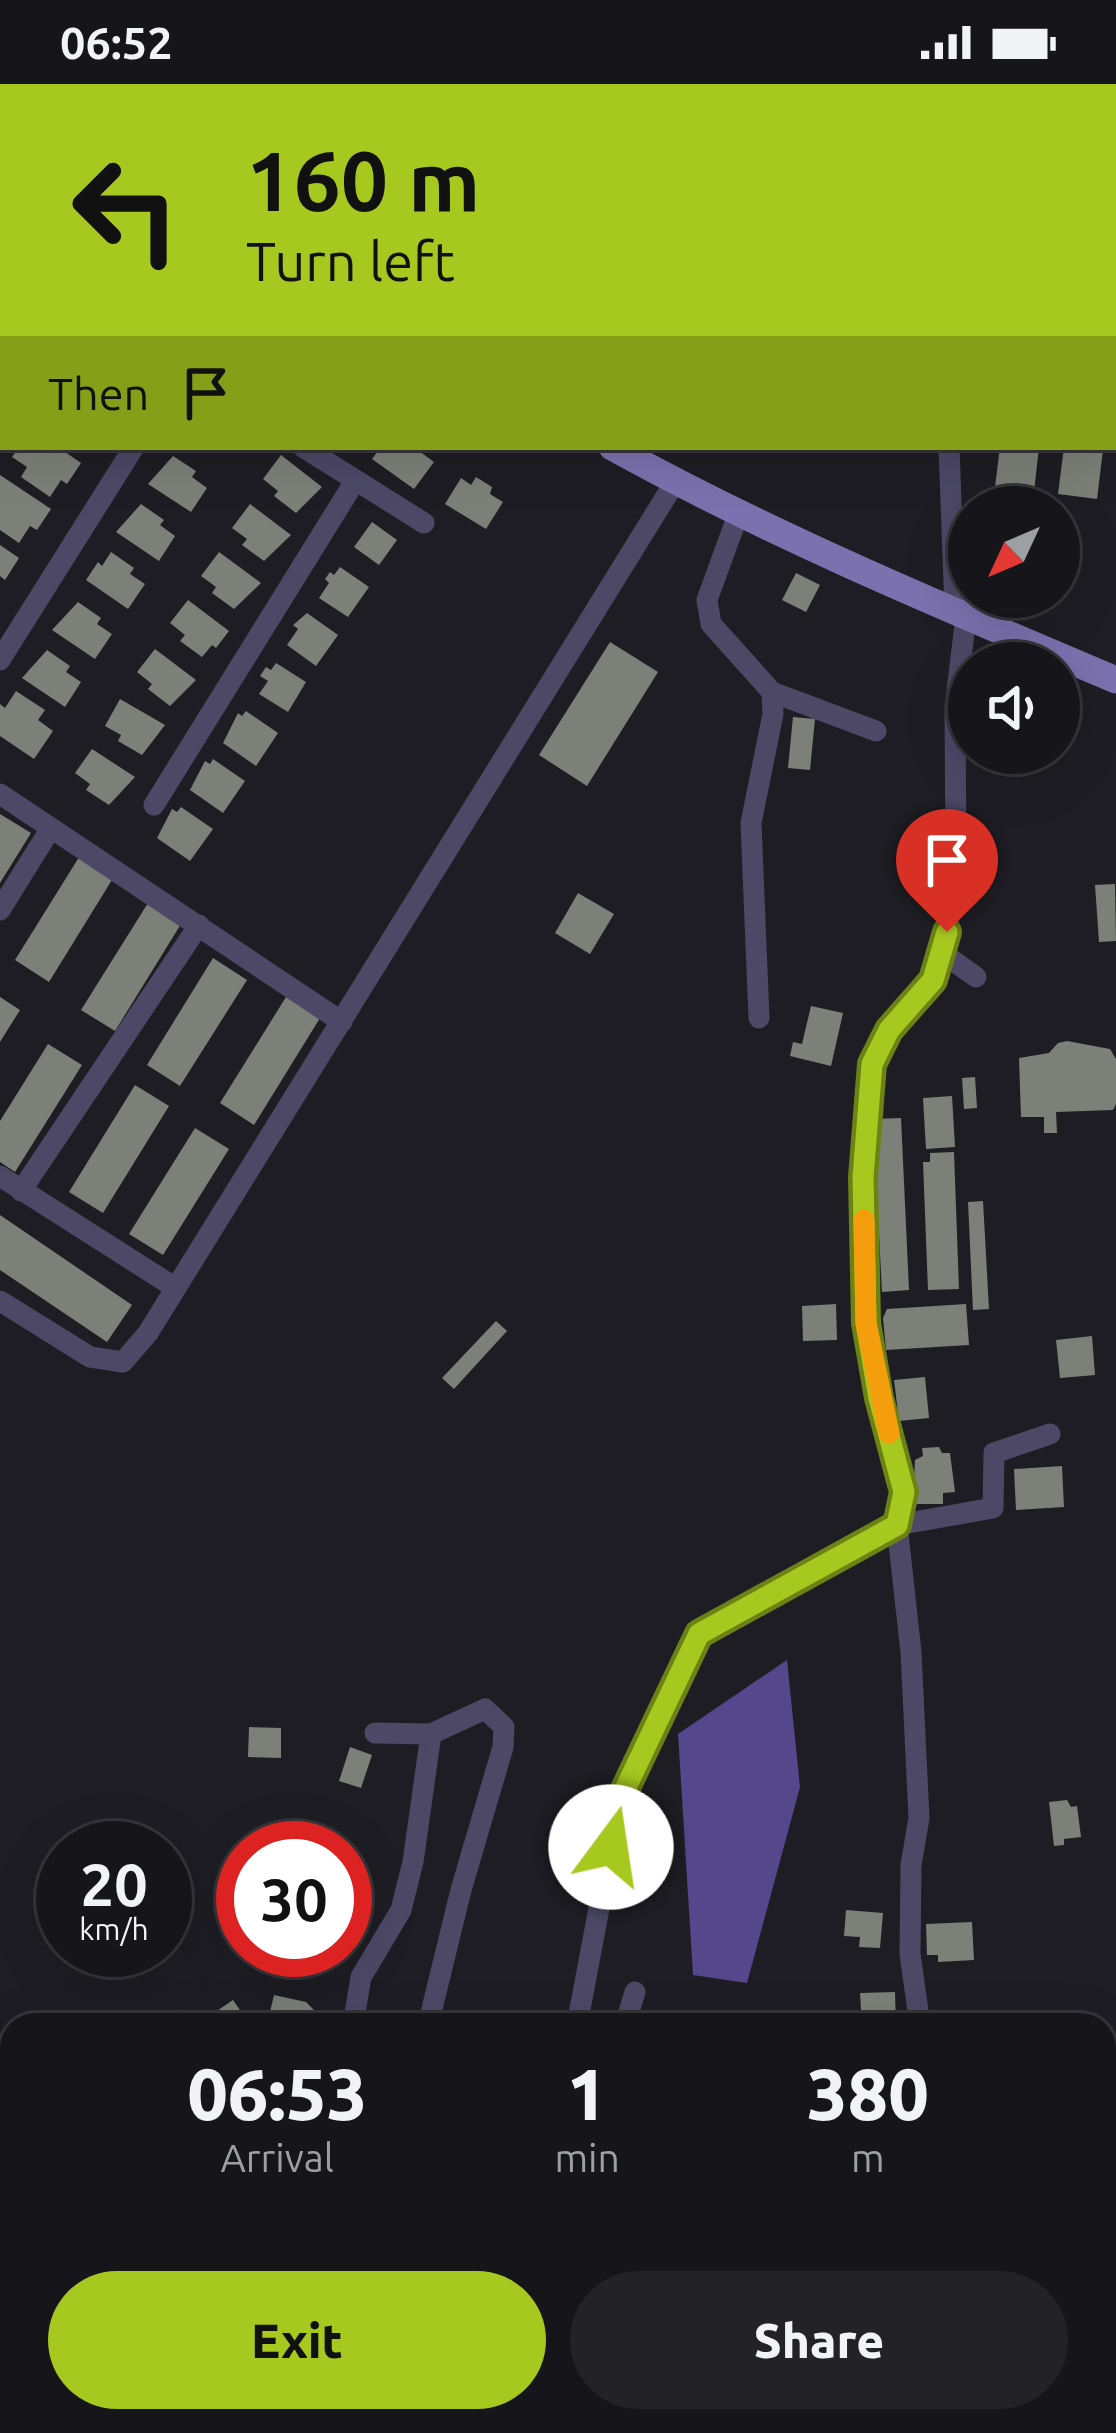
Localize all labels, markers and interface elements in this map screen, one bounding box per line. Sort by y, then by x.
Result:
text: 06:52 [60,17,173,68]
icon: left [48,132,204,288]
text: 160 m [246,133,480,227]
text: Turn left [246,231,455,291]
icon: arrive [173,360,239,426]
text: Then [48,368,149,419]
north arrow [948,486,1080,618]
map controls [948,486,1080,774]
button: sound [948,642,1080,774]
pin [896,809,998,932]
icon: arrive [914,827,980,893]
position arrow [548,1784,674,1910]
speed limit sign: 30 [216,1821,372,1977]
text: 20 [80,1850,148,1917]
text: km/h [79,1912,149,1946]
text: 06:53 [187,2053,367,2134]
text: 1 [567,2053,607,2134]
text: 380 [807,2053,929,2134]
text: Arrival [220,2136,334,2179]
text: min [554,2136,620,2179]
text: m [851,2136,885,2179]
button: Exit [48,2271,546,2409]
button: Share [570,2271,1068,2409]

